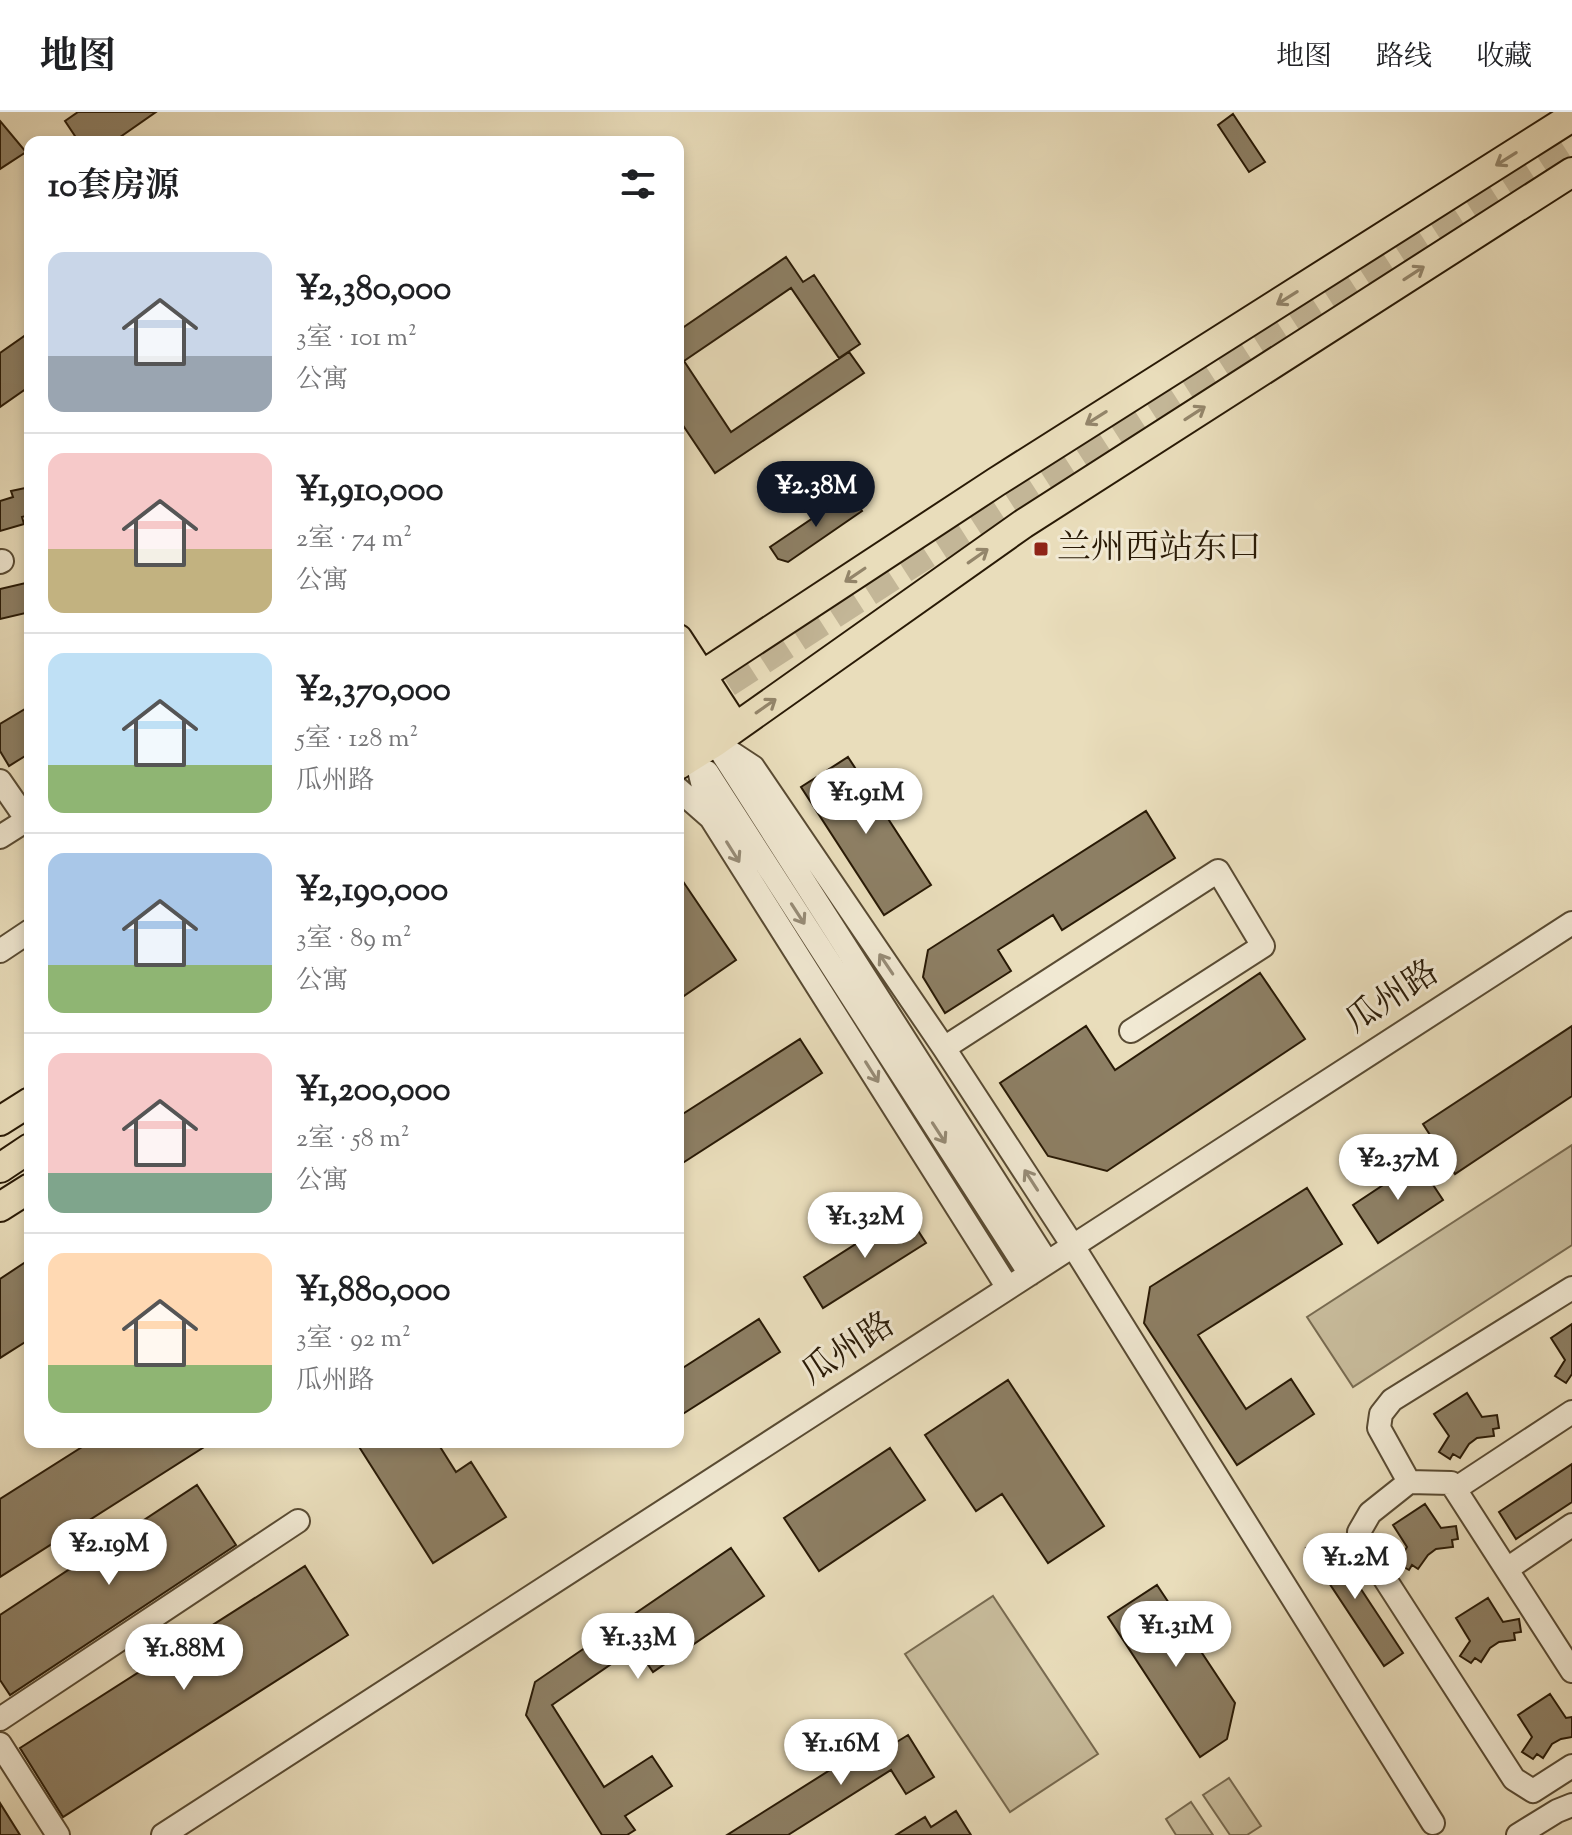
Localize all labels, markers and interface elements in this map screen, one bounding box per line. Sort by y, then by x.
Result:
text: 地图 [40,32,116,86]
text: 地图 [1276,38,1332,78]
text: 路线 [1376,38,1432,78]
text: 收藏 [1476,38,1532,78]
one-way arrow [1495,151,1518,167]
icon: filters [616,162,660,206]
text: 10套房源 [48,163,179,212]
one-way arrow [1403,265,1425,281]
text: ¥2,380,000 [296,266,451,315]
icon: home [112,284,208,380]
one-way arrow [1276,291,1299,307]
text: 3室 · 101 m² [296,320,417,357]
text: 公寓 [296,362,348,399]
one-way arrow [1184,405,1206,422]
one-way arrow [1086,409,1108,426]
pin: ¥2.38M [751,461,881,529]
text: ¥1,910,000 [296,467,444,516]
text: ¥2.38M [775,468,857,505]
icon: home [112,485,208,581]
text: 2室 · 74 m² [296,521,412,558]
place label: 兰州西站东口 [1057,525,1261,574]
marker: 兰州西站东口 [1032,540,1050,558]
one-way arrow [967,548,988,565]
text: 公寓 [296,563,348,600]
one-way arrow [844,567,867,583]
text: ¥2,370,000 [296,667,451,716]
icon: home [112,685,208,781]
one-way arrow [754,698,776,714]
text: 5室 · 128 m² [296,721,418,758]
text: 瓜州路 [296,763,374,800]
pin: ¥1.91M [801,768,931,836]
text: ¥1.91M [828,775,905,812]
one-way arrow [726,840,742,863]
text: ¥2,190,000 [296,867,448,916]
icon: home [112,885,208,981]
one-way arrow [791,902,807,925]
text: 3室 · 89 m² [296,921,412,958]
street label: 瓜州路 [1337,950,1449,1046]
one-way arrow [878,953,895,975]
text: 公寓 [296,963,348,1000]
one-way arrow [864,1060,880,1083]
text: ¥1,200,000 [296,1067,450,1116]
icon: home [112,1085,208,1181]
text: 2室 · 58 m² [296,1121,410,1158]
one-way arrow [931,1121,947,1144]
pin: ¥2.37M [1333,1134,1463,1202]
text: ¥2.37M [1357,1141,1439,1178]
text: 公寓 [296,1163,348,1200]
one-way arrow [1022,1170,1039,1192]
pin: ¥1.32M [800,1192,930,1260]
text: ¥1.32M [826,1199,904,1236]
text: ¥1,880,000 [296,1267,451,1316]
icon: home [112,1285,208,1381]
street label: 瓜州路 [793,1302,905,1398]
text: 3室 · 92 m² [296,1321,411,1358]
text: 瓜州路 [296,1363,374,1400]
pin: ¥2.19M [44,1519,174,1587]
text: ¥2.19M [69,1526,149,1563]
pin: ¥1.2M [1299,1533,1411,1601]
text: ¥1.2M [1321,1540,1389,1577]
pin: ¥1.31M [1111,1601,1241,1669]
text: ¥1.31M [1138,1608,1214,1645]
pin: ¥1.33M [573,1613,703,1681]
text: ¥1.33M [599,1620,677,1657]
pin: ¥1.88M [119,1624,249,1692]
text: ¥1.88M [143,1631,225,1668]
pin: ¥1.16M [776,1719,906,1787]
text: ¥1.16M [802,1726,880,1763]

